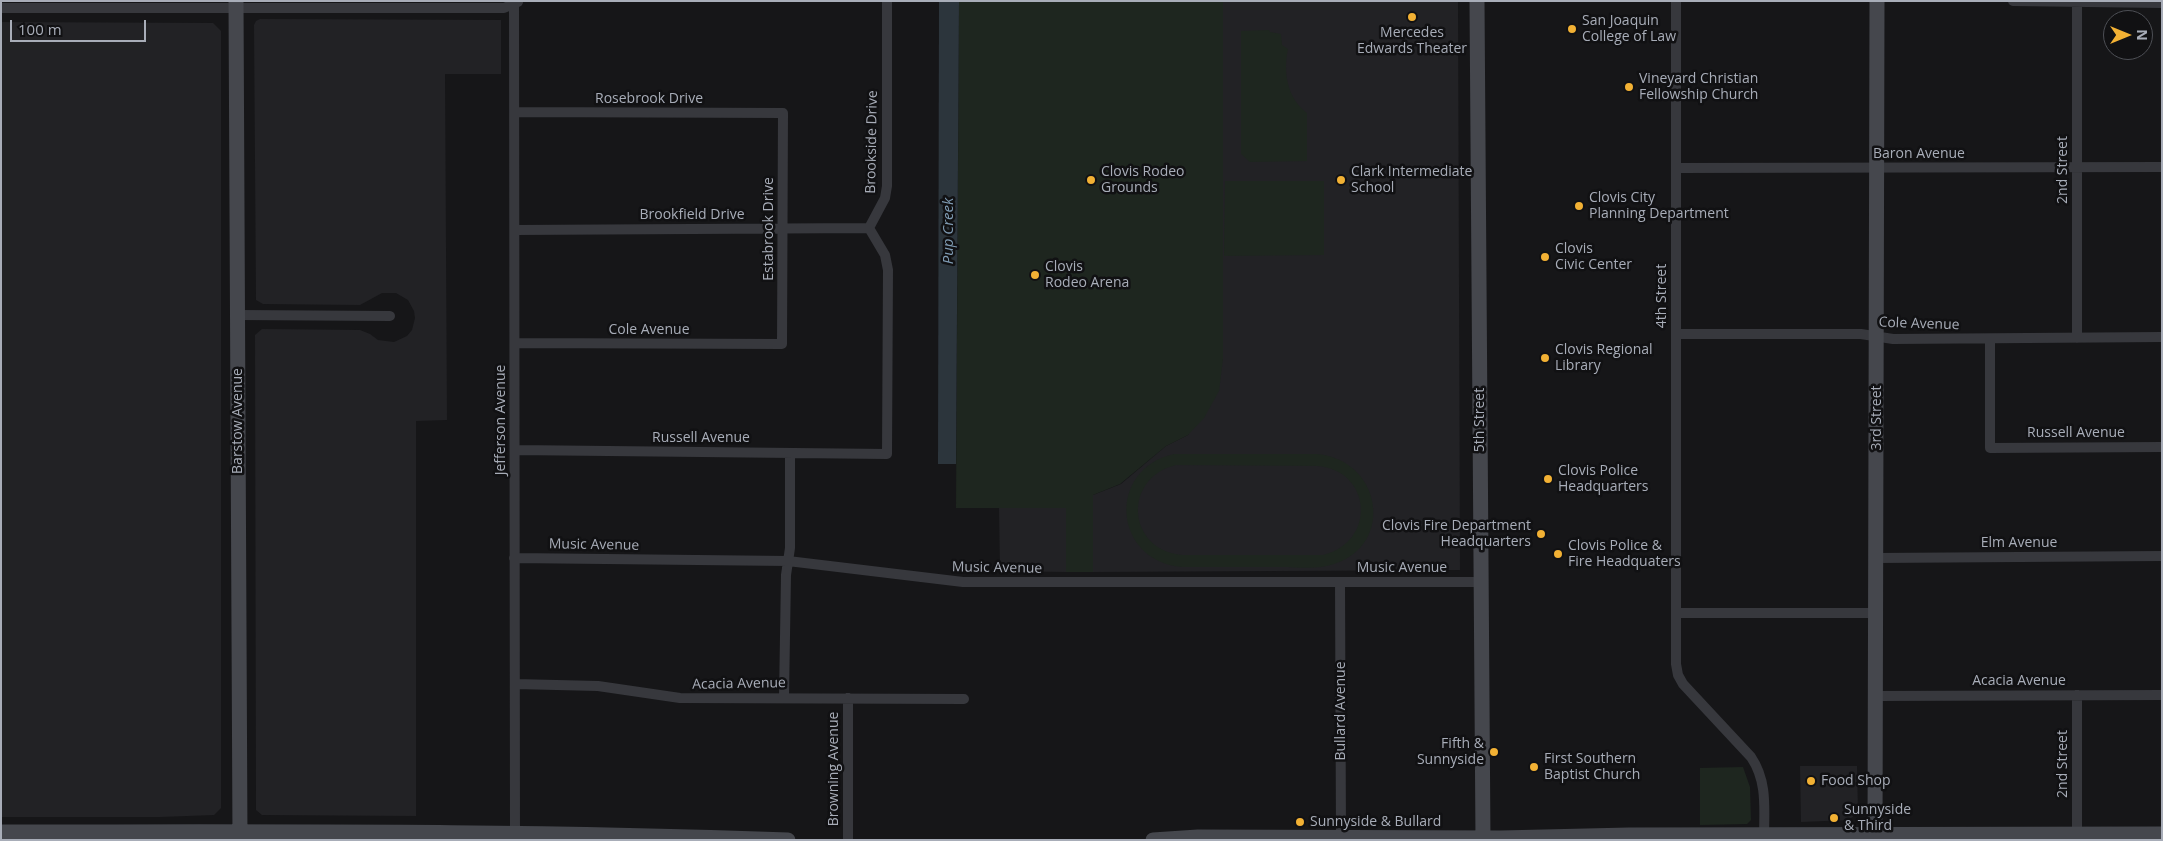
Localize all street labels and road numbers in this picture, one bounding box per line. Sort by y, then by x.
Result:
street label: Brookside Drive [863,90,881,194]
street label: Rosebrook Drive [595,91,703,107]
street label: 2nd Street [2055,136,2071,204]
street label: Baron Avenue [1873,146,1965,162]
street label: Estabrook Drive [761,177,777,281]
street label: Brookfield Drive [639,207,745,223]
street label: 4th Street [1654,264,1670,328]
street label: Cole Avenue [1878,314,1960,334]
street label: Cole Avenue [608,322,690,338]
street label: Jefferson Avenue [493,365,509,475]
street label: Barstow Avenue [230,368,246,474]
street label: 3rd Street [1869,385,1885,451]
street label: 5th Street [1472,388,1488,452]
street label: Russell Avenue [2027,425,2125,441]
street label: Russell Avenue [652,430,750,446]
street label: Elm Avenue [1981,535,2057,551]
street label: Music Avenue [549,536,639,554]
street label: Music Avenue [952,559,1042,577]
street label: Music Avenue [1357,560,1447,576]
street label: Bullard Avenue [1333,661,1349,761]
street label: Acacia Avenue [1972,673,2066,689]
street label: Acacia Avenue [692,675,786,693]
street label: Browning Avenue [826,712,842,826]
street label: 2nd Street [2055,730,2071,798]

